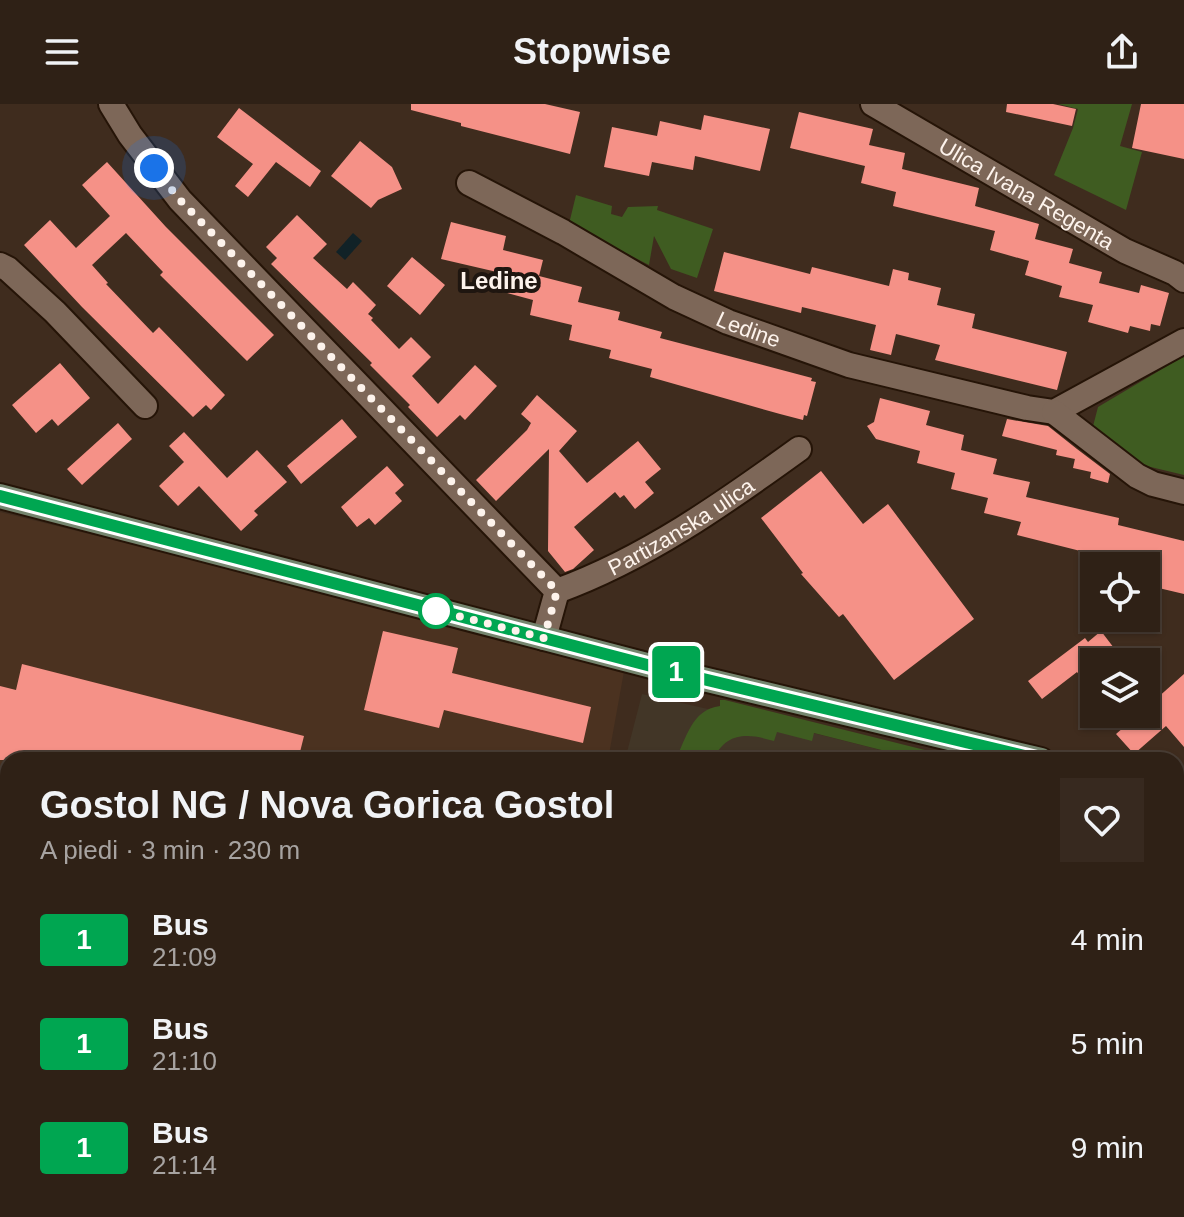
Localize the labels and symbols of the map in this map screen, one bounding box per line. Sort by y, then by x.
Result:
street label: Ulica Ivana Regenta [935,133,1119,255]
your location [134,148,174,188]
district label: Ledine [460,267,538,294]
street label: Ledine [713,306,784,352]
street label: Partizanska ulica [604,472,759,580]
unlabelled marker [419,594,453,628]
line badge: 1 [650,646,702,698]

